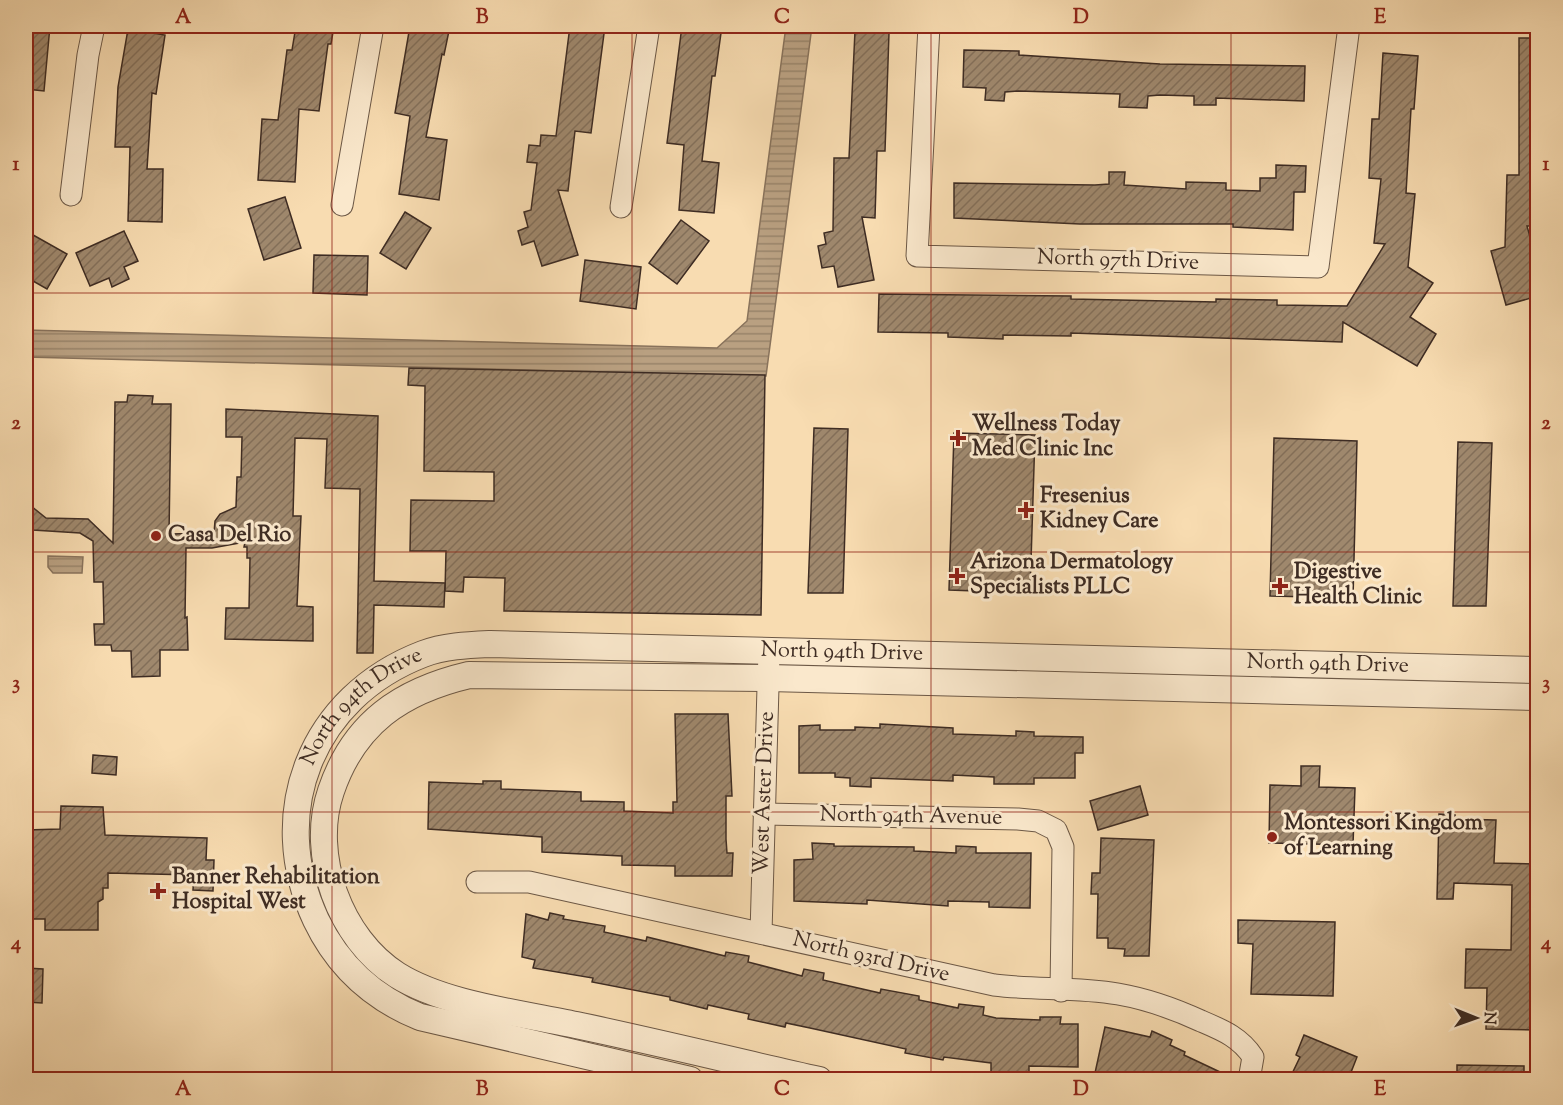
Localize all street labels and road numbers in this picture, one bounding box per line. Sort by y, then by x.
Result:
street label: North 97th Drive [1036,242,1200,280]
street label: North 94th Drive [760,635,923,671]
street label: North 94th Drive [293,640,427,771]
street label: North 94th Drive [1246,647,1409,683]
street label: West Aster Drive [746,711,784,875]
street label: North 94th Avenue [819,799,1003,835]
street label: North 93rd Drive [789,924,953,992]

